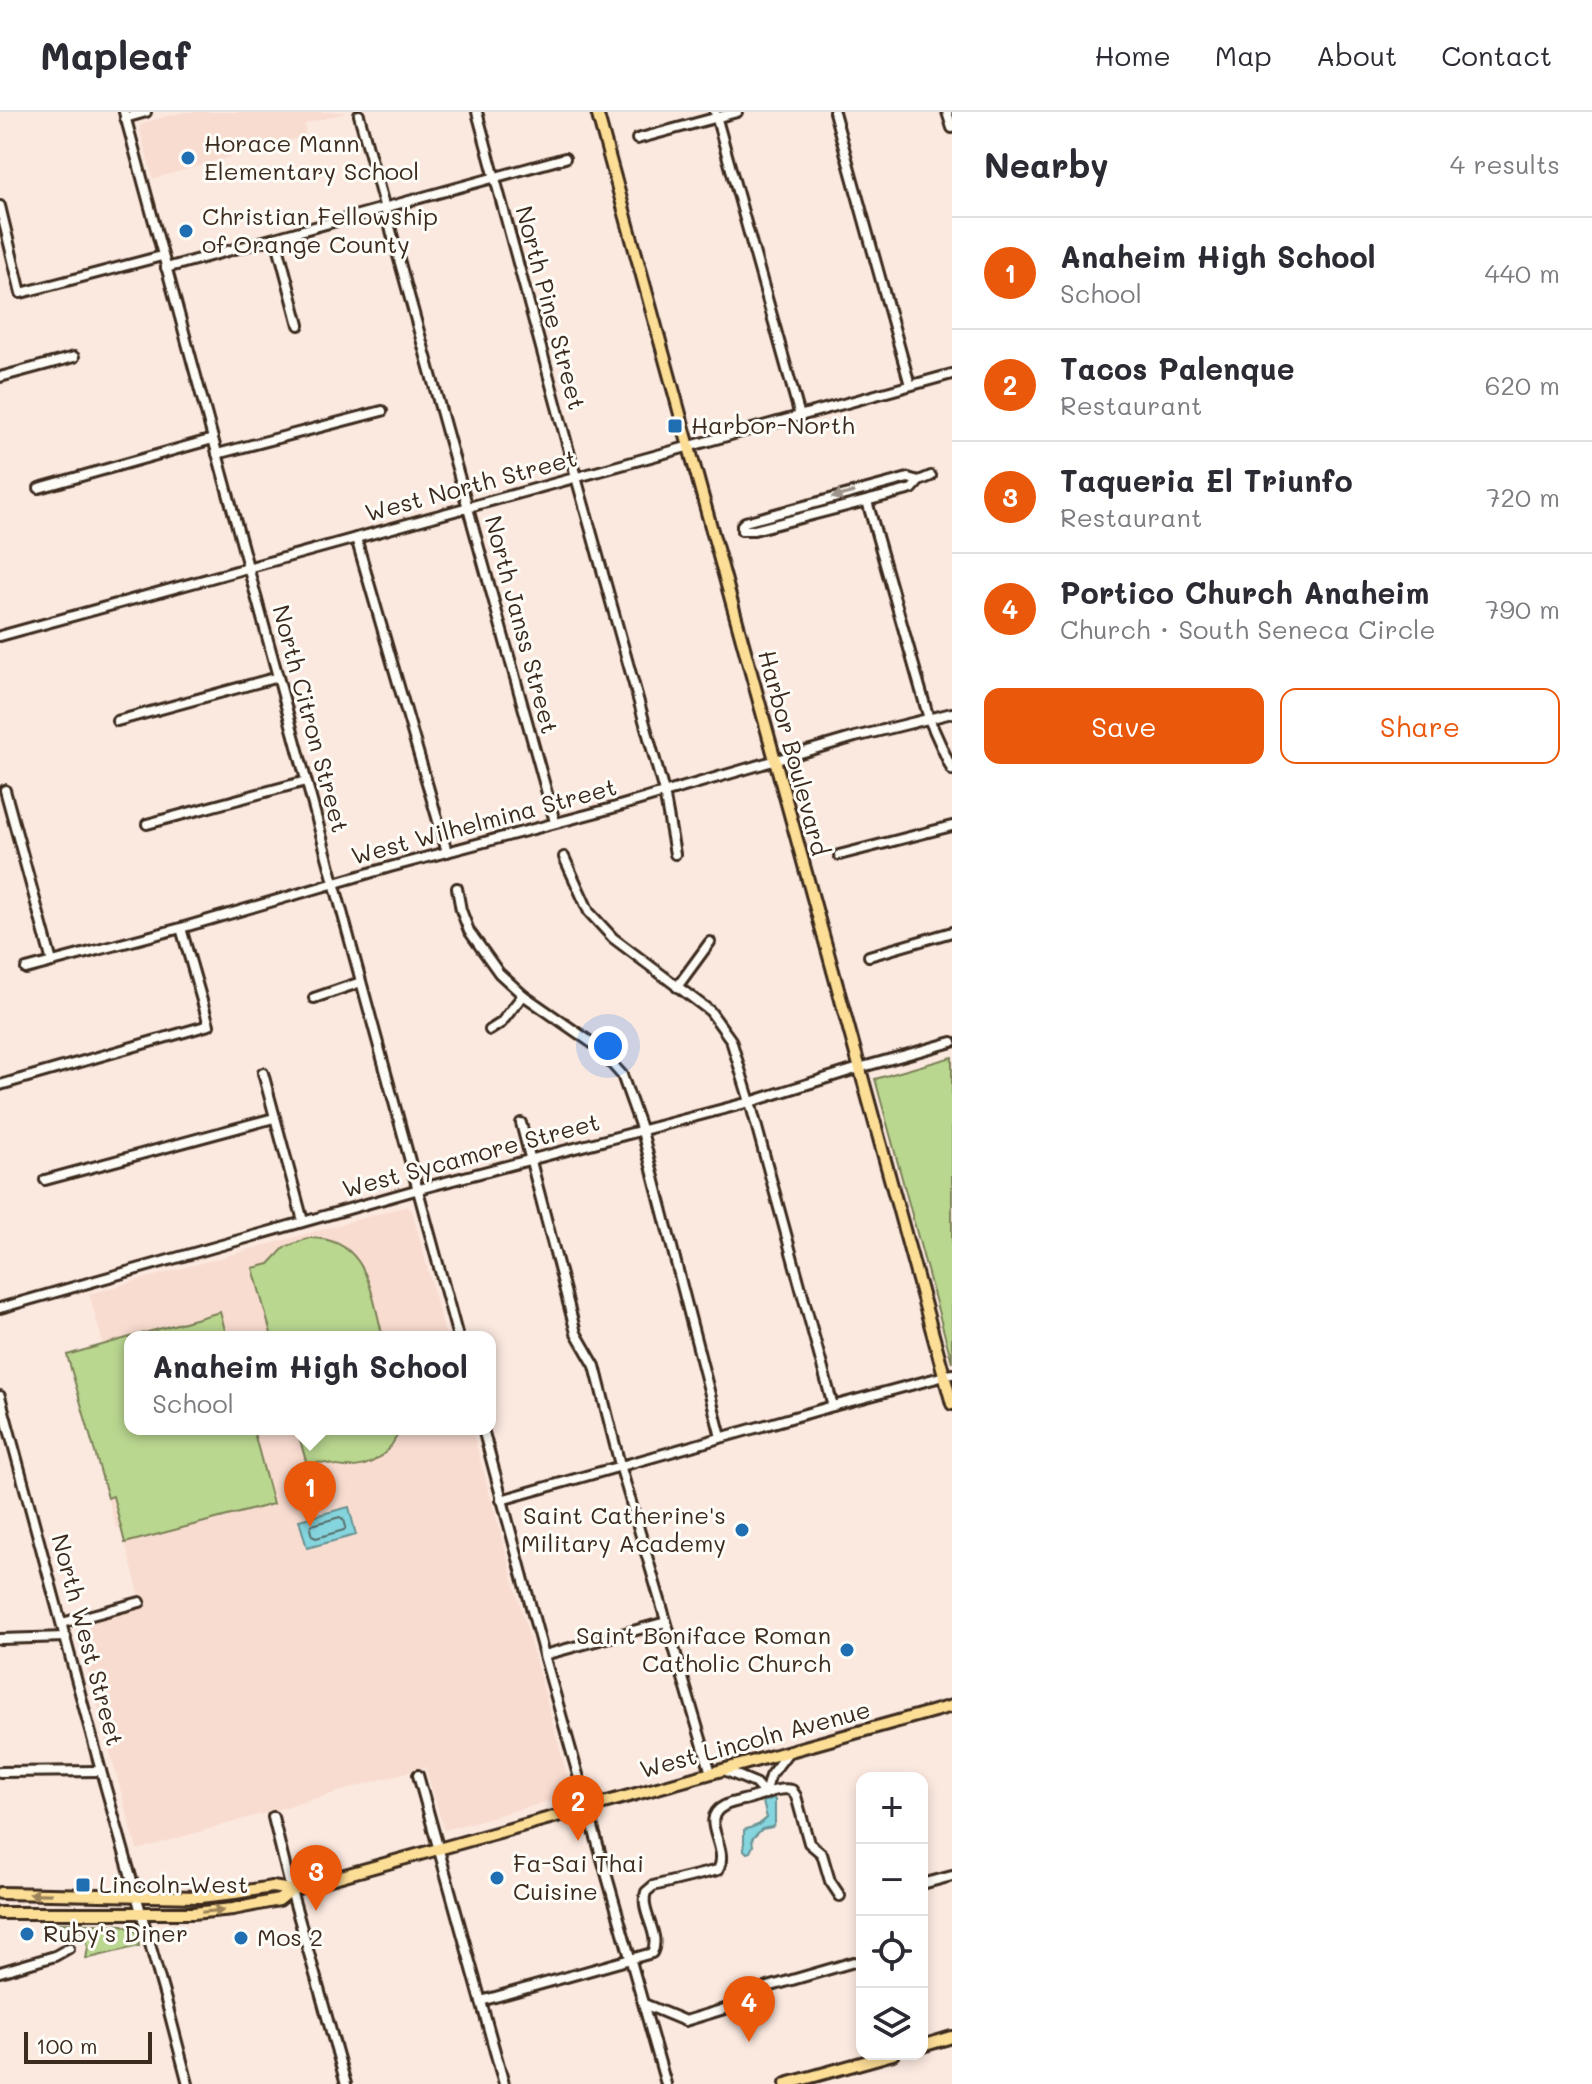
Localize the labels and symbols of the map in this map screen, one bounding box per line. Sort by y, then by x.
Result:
place label: Horace Mann Elementary School [204,127,419,186]
marker: Horace Mann Elementary School [179,149,197,167]
place label: Christian Fellowship of Orange County [202,200,438,259]
street label: North Pine Street [509,202,594,413]
marker: Christian Fellowship of Orange County [177,222,195,240]
place label: Harbor-North [691,409,855,440]
marker: Harbor-North [666,417,684,435]
street label: West North Street [361,441,580,528]
one-way arrow [831,490,856,502]
street label: North Janss Street [478,512,566,737]
street label: North Citron Street [266,601,357,836]
street label: Harbor Boulevard [752,646,837,859]
street label: West Wilhelmina Street [348,770,620,871]
your location [588,1026,628,1066]
street label: West Sycamore Street [338,1105,603,1204]
pin: 1 [284,1461,336,1527]
place label: Saint Catherine's Military Academy [521,1499,726,1558]
marker: Saint Catherine's Military Academy [733,1521,751,1539]
street label: North West Street [45,1530,132,1749]
place label: Saint Boniface Roman Catholic Church [576,1619,831,1678]
marker: Saint Boniface Roman Catholic Church [838,1641,856,1659]
street label: West Lincoln Avenue [636,1693,873,1784]
pin: 2 [552,1775,604,1841]
pin: 3 [290,1845,342,1911]
place label: Fa-Sai Thai Cuisine [513,1847,644,1906]
place label: Lincoln-West [99,1868,248,1899]
marker: Fa-Sai Thai Cuisine [488,1869,506,1887]
marker: Lincoln-West [74,1876,92,1894]
one-way arrow [27,1887,52,1900]
one-way arrow [201,1904,226,1917]
place label: Ruby's Diner [43,1917,188,1948]
place label: Mos 2 [257,1921,323,1952]
marker: Ruby's Diner [18,1925,36,1943]
marker: Mos 2 [232,1929,250,1947]
pin: 4 [723,1976,775,2042]
scale bar [24,2028,152,2064]

